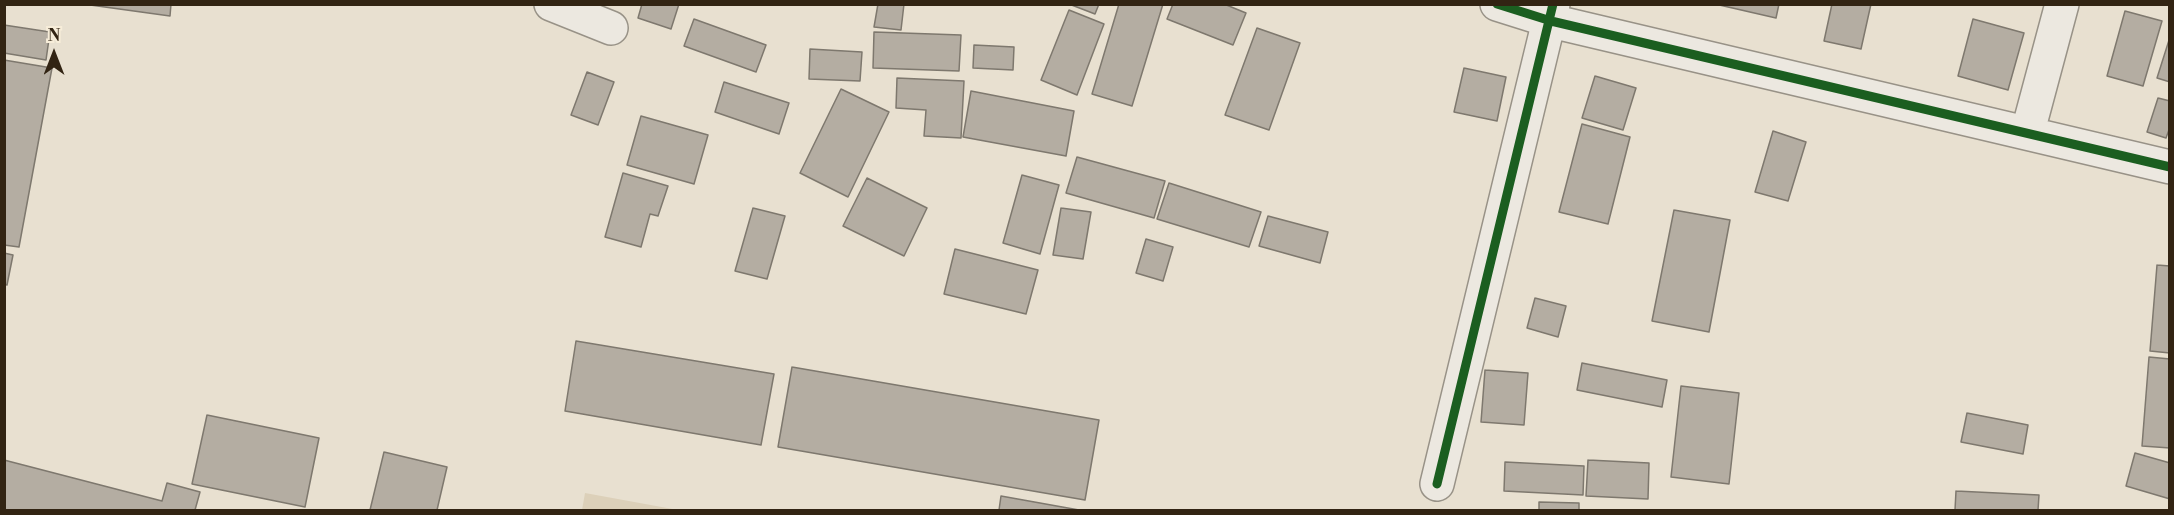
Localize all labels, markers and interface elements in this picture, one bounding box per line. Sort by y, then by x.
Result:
north arrow [24,24,84,84]
text: N [48,26,60,46]

